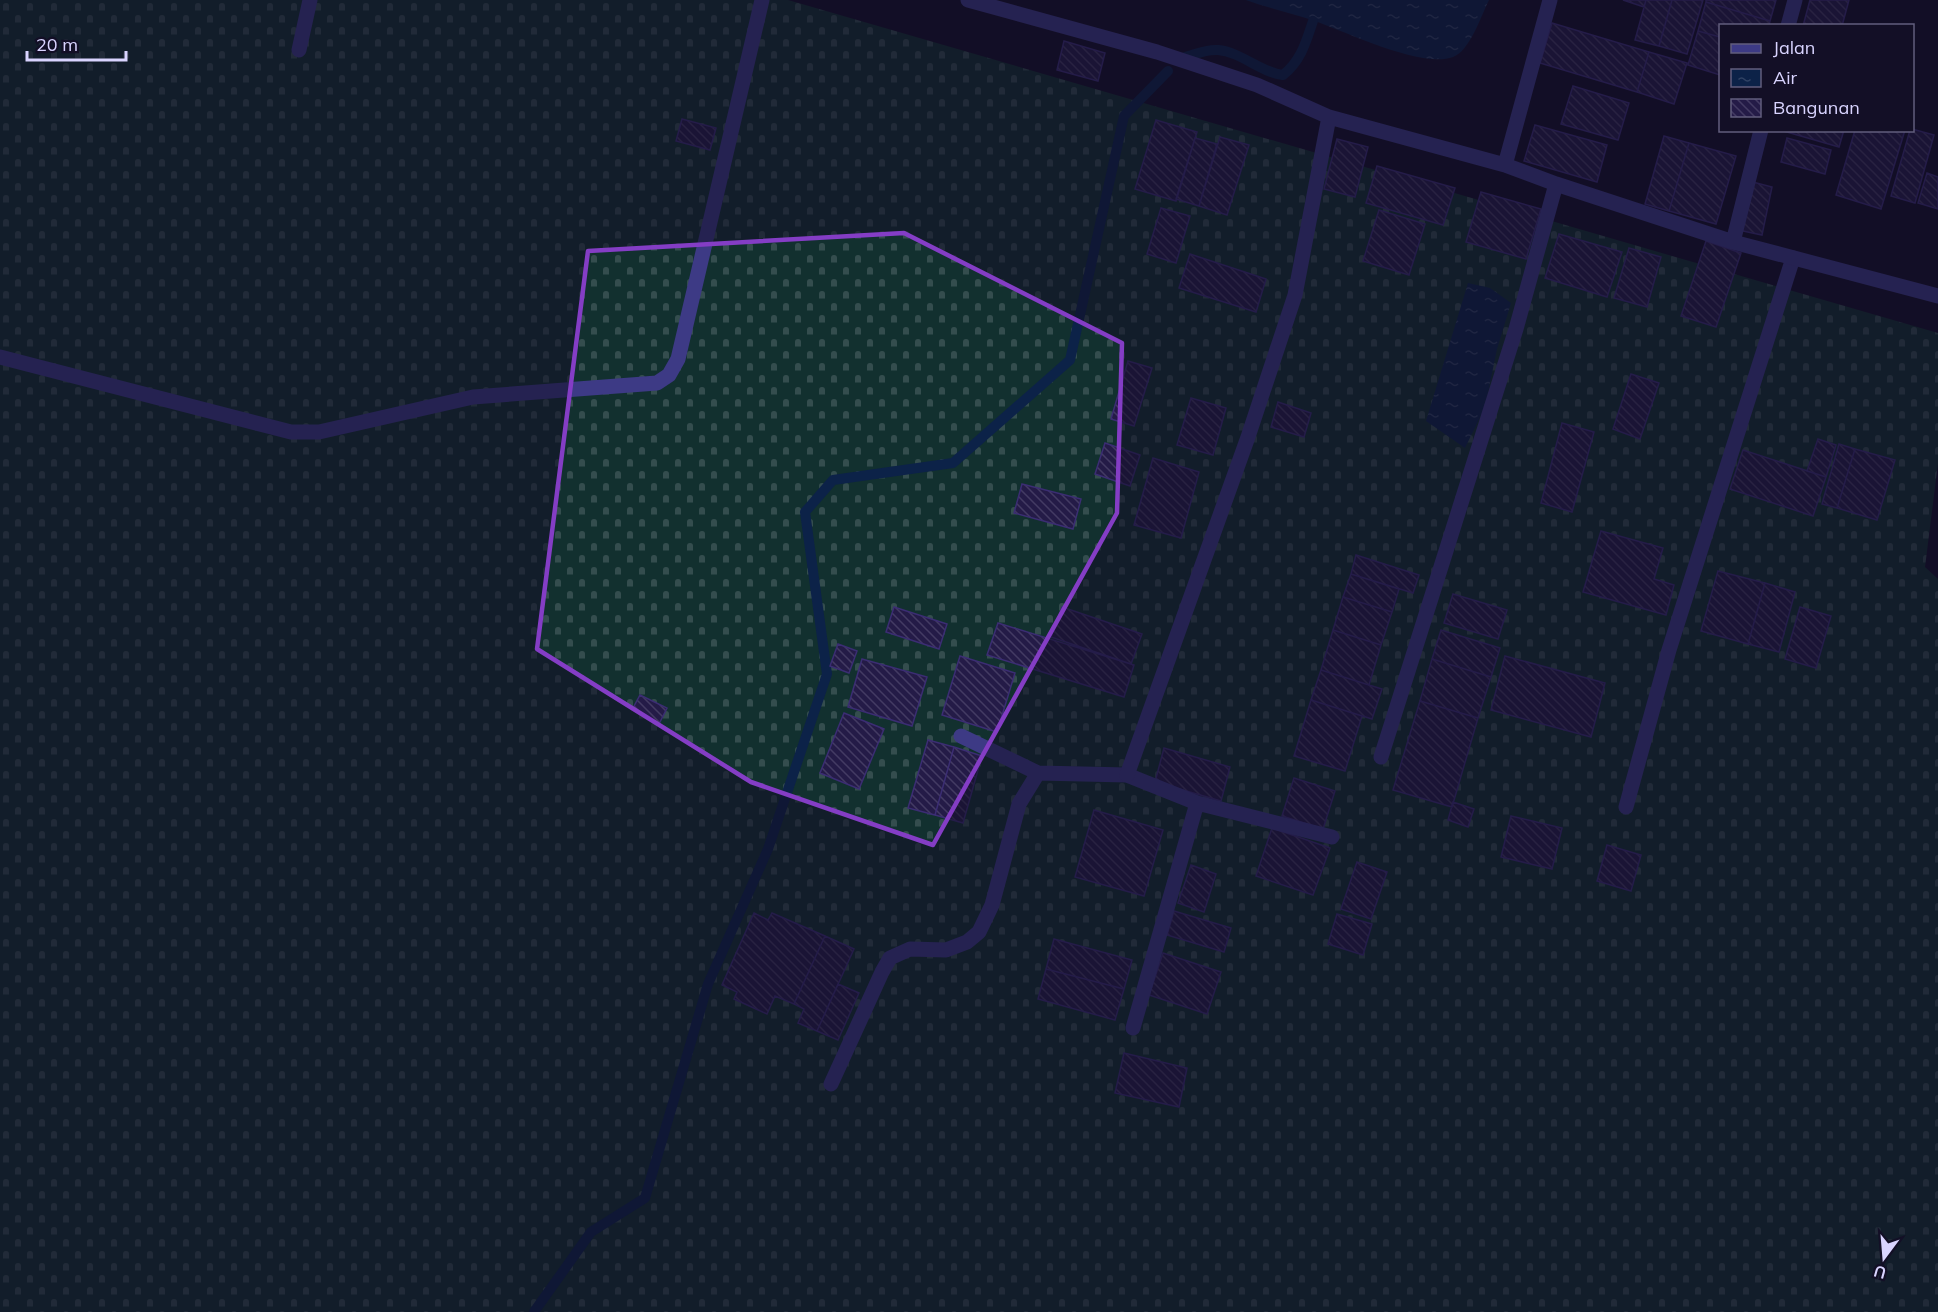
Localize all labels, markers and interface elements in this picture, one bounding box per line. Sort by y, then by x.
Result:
scale bar [27,24,126,62]
legend [1719,24,1914,132]
text: 20 m [36,33,78,56]
text: Jalan [1773,36,1815,59]
text: Air [1773,66,1798,89]
text: Bangunan [1773,96,1860,119]
north arrow [1854,1228,1914,1288]
text: U [1871,1261,1888,1284]

